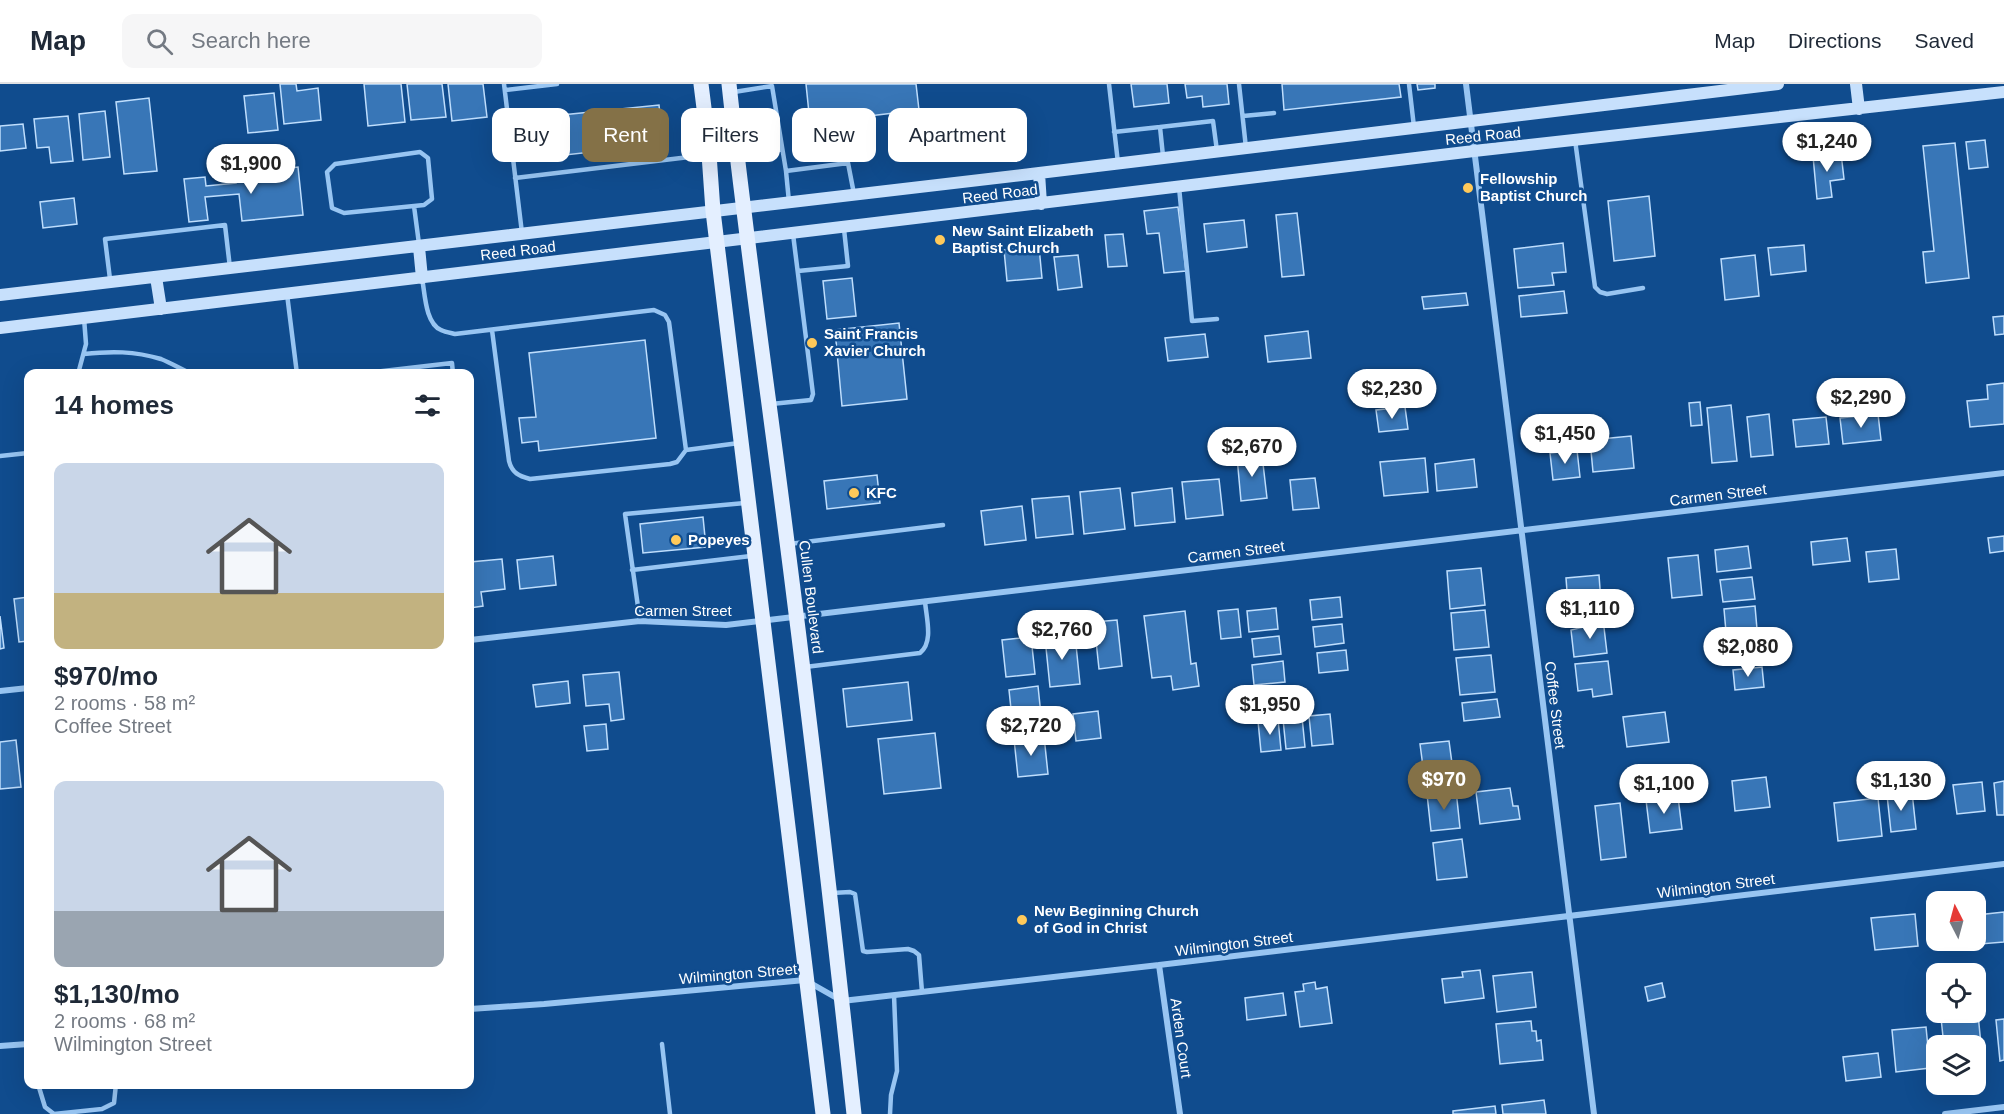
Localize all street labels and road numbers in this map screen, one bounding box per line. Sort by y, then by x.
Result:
street label: Reed Road [1444,123,1522,148]
street label: Reed Road [961,180,1039,207]
street label: Reed Road [479,237,557,264]
street label: Carmen Street [1668,480,1768,509]
street label: Carmen Street [1186,537,1286,566]
street label: Cullen Boulevard [796,539,827,655]
street label: Carmen Street [634,602,733,619]
street label: Coffee Street [1542,660,1569,751]
street label: Wilmington Street [1656,870,1777,901]
street label: Wilmington Street [1174,928,1295,959]
street label: Wilmington Street [678,960,798,987]
street label: Arden Court [1167,997,1196,1080]

